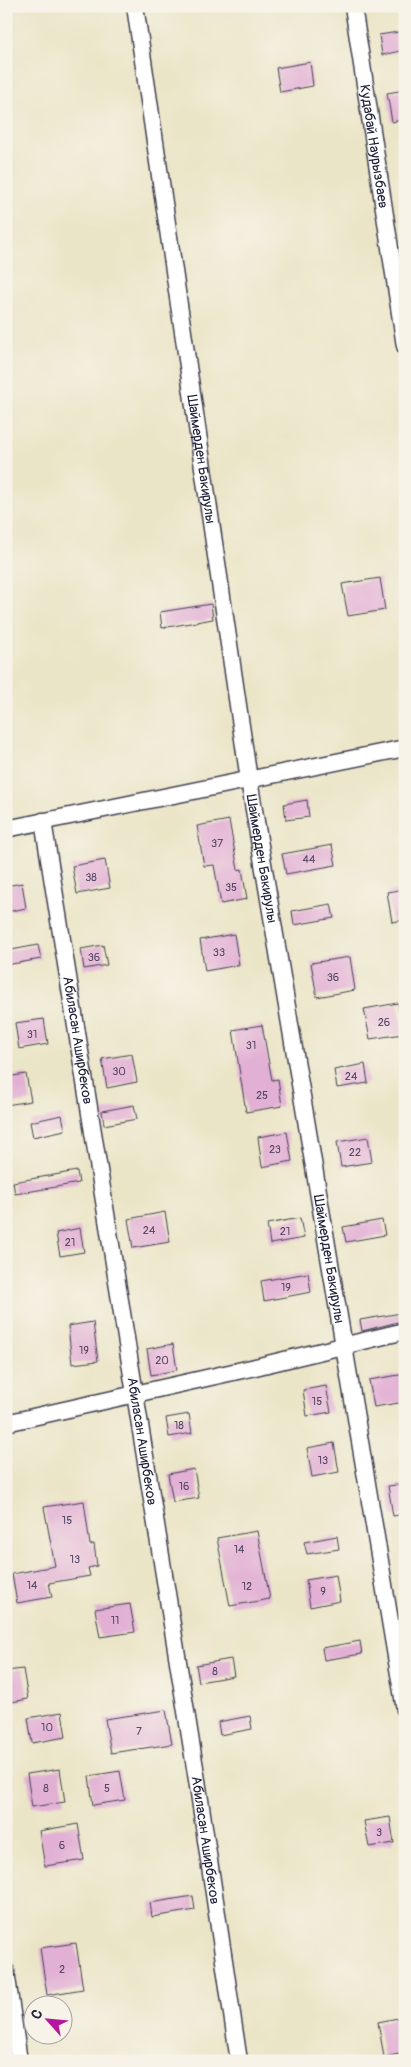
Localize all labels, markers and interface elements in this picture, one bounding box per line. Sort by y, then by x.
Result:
street label: Кудабай Наурызбаев [357,83,392,210]
street label: Шаймерден Бакирулы [184,393,220,525]
street label: Шаймерден Бакирулы [243,793,281,924]
house number: 37 [211,837,223,850]
house number: 44 [303,853,316,866]
house number: 38 [85,871,97,884]
house number: 35 [225,881,237,894]
house number: 33 [213,946,225,959]
house number: 36 [88,951,100,964]
house number: 36 [327,971,339,984]
street label: Абиласан Аширбеков [60,975,97,1106]
house number: 26 [378,1016,390,1029]
house number: 31 [27,1028,37,1041]
house number: 31 [246,1039,256,1052]
house number: 30 [112,1065,126,1078]
house number: 24 [345,1070,358,1083]
house number: 25 [256,1089,268,1102]
house number: 23 [269,1143,281,1156]
house number: 22 [349,1146,361,1159]
street label: Шаймерден Бакирулы [310,1193,348,1325]
house number: 24 [143,1224,156,1237]
house number: 21 [280,1225,290,1238]
house number: 21 [65,1236,75,1249]
house number: 19 [281,1281,291,1294]
house number: 19 [79,1344,89,1357]
house number: 20 [155,1354,169,1367]
street label: Абиласан Аширбеков [124,1376,161,1506]
house number: 15 [312,1395,322,1408]
house number: 18 [174,1419,184,1432]
house number: 13 [318,1454,328,1467]
house number: 16 [179,1480,189,1493]
house number: 15 [62,1514,72,1527]
house number: 14 [234,1543,245,1556]
house number: 13 [70,1553,80,1566]
house number: 14 [27,1579,38,1592]
house number: 12 [242,1580,252,1593]
house number: 9 [320,1585,326,1598]
house number: 11 [111,1614,119,1627]
house number: 8 [212,1665,218,1678]
house number: 10 [41,1721,53,1734]
house number: 7 [136,1725,142,1738]
street label: Абиласан Аширбеков [188,1775,224,1905]
house number: 8 [43,1782,49,1795]
house number: 5 [104,1782,110,1795]
house number: 3 [376,1826,382,1839]
house number: 6 [59,1839,65,1852]
house number: 2 [59,1963,65,1976]
north arrow [22,1994,72,2044]
text: С [27,2006,47,2022]

